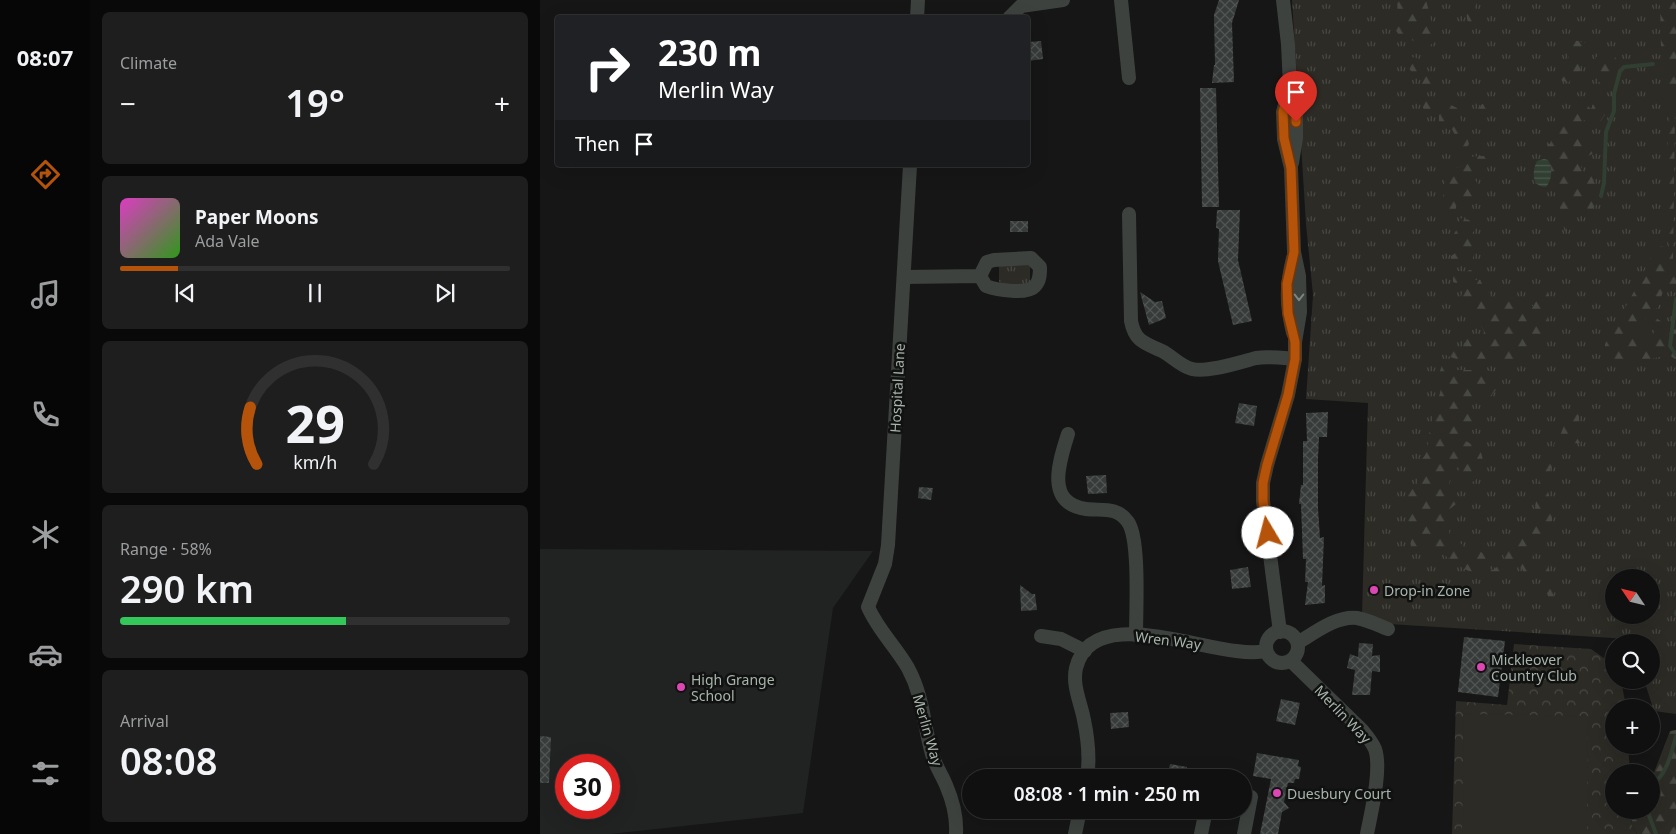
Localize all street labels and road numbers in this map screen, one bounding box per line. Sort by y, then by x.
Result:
street label: Hospital Lane [885,343,909,433]
street label: Wren Way [1134,627,1203,654]
street label: Merlin Way [1311,681,1376,748]
street label: Merlin Way [909,692,948,769]

